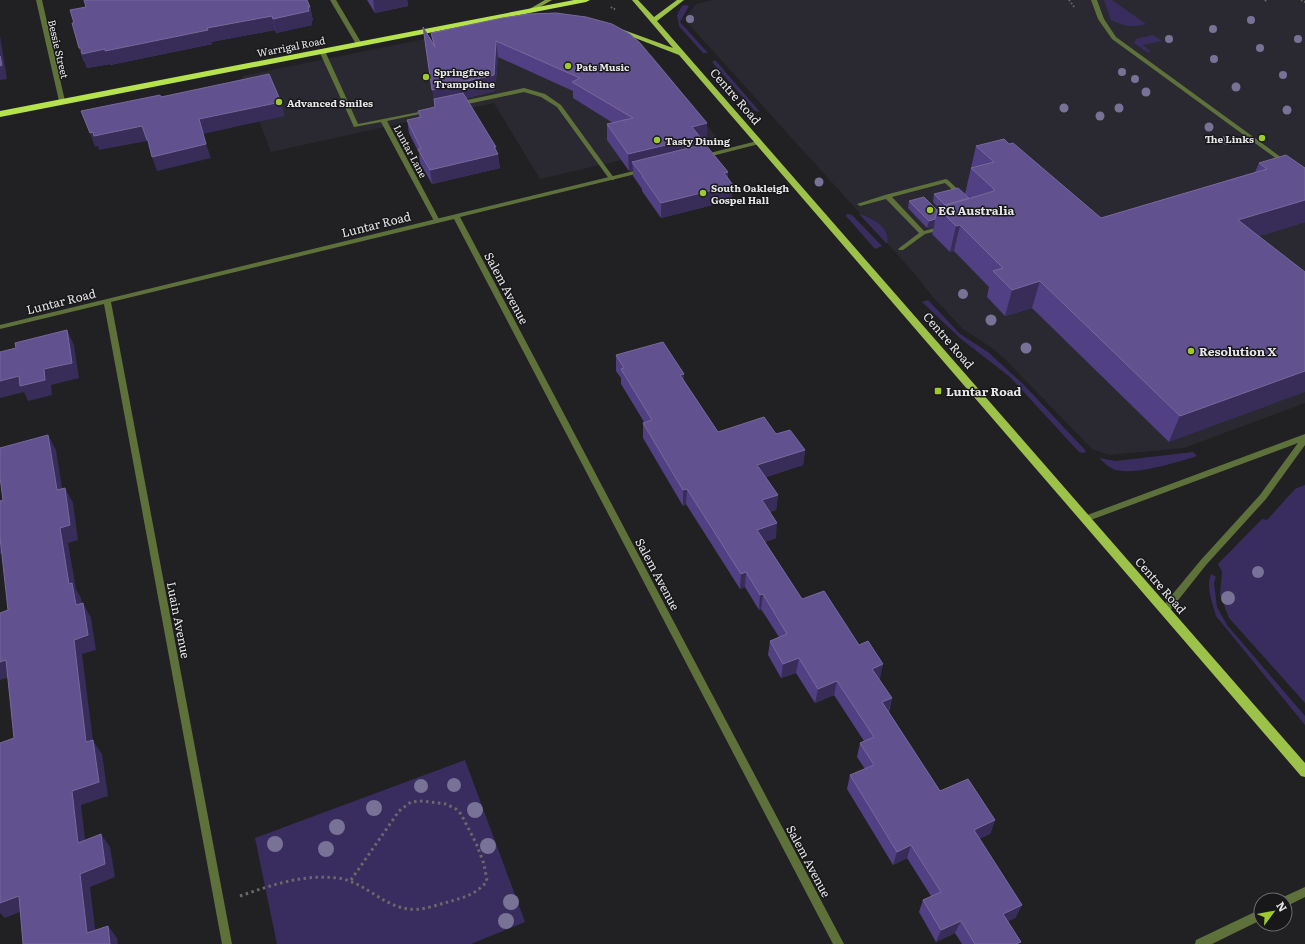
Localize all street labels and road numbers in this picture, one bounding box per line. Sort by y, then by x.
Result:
street label: Bessie Street [45,18,73,80]
street label: Warrigal Road [256,32,326,60]
street label: Centre Road [706,64,766,129]
street label: Luntar Lane [391,122,431,180]
street label: Luntar Road [339,207,413,241]
street label: Salem Avenue [480,249,534,327]
street label: Luntar Road [24,284,98,318]
street label: Centre Road [919,308,979,373]
street label: Salem Avenue [631,535,685,613]
street label: Centre Road [1131,553,1191,618]
street label: Luain Avenue [163,580,195,660]
street label: Salem Avenue [782,822,836,900]

